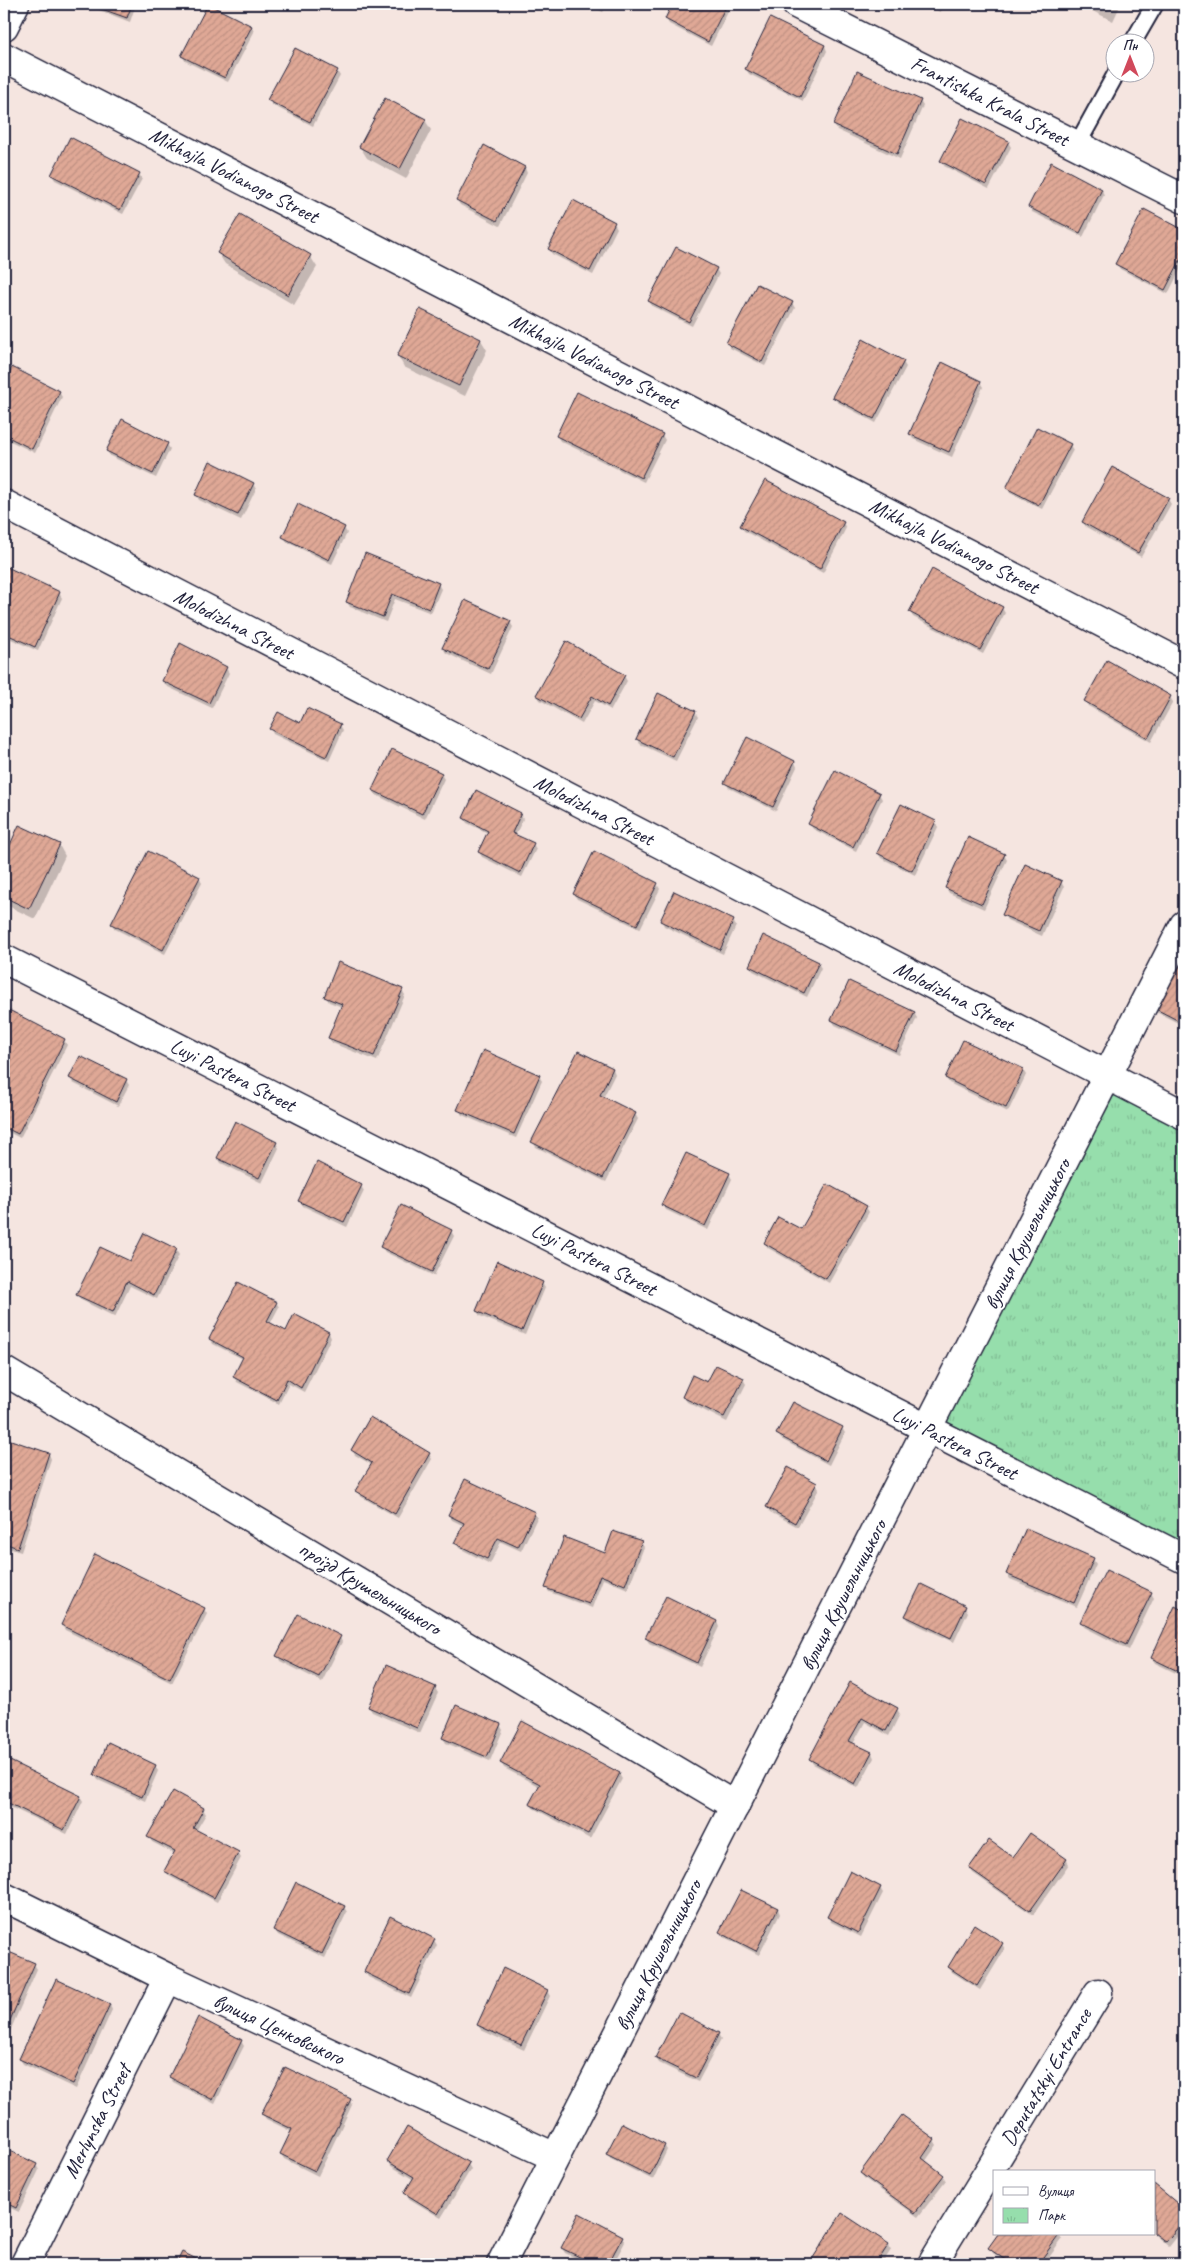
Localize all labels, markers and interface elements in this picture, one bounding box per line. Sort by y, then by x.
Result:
north arrow [1106,32,1156,82]
text: Пн [1123,37,1138,54]
street label: Frantishka Krala Street [907,50,1075,153]
street label: Mikhajla Vodianogo Street [145,121,325,230]
street label: Mikhajla Vodianogo Street [505,307,685,416]
street label: Mikhajla Vodianogo Street [865,492,1045,601]
street label: Molodizhna Street [170,583,300,666]
street label: Molodizhna Street [530,769,660,852]
street label: Molodizhna Street [890,955,1020,1038]
street label: Luyi Pastera Street [166,1032,302,1119]
street label: вулиця Крушельницького [978,1152,1077,1314]
street label: Luyi Pastera Street [527,1216,663,1303]
street label: Luyi Pastera Street [888,1400,1024,1487]
street label: вулиця Крушельницького [794,1513,893,1675]
street label: проїзд Крушельницького [294,1535,448,1643]
street label: вулиця Крушельницького [609,1873,708,2035]
street label: вулиця Ценковського [210,1987,350,2071]
street label: Deputatskyi Entrance [995,2003,1098,2150]
street label: Merlynska Street [57,2057,138,2182]
legend [993,2170,1156,2236]
text: Вулиця [1038,2182,1075,2201]
text: Парк [1038,2206,1066,2225]

